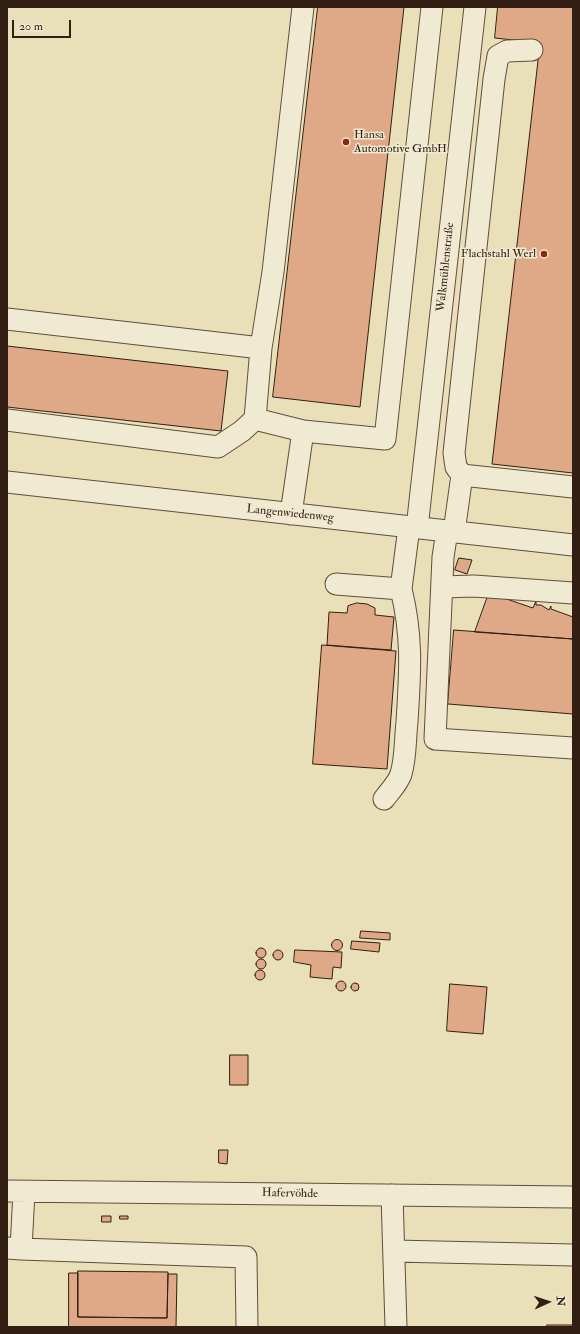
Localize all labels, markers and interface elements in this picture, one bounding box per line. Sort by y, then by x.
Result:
scale bar [14,12,73,38]
text: 20 m [19,19,43,34]
place label: Hansa Automotive GmbH [354,128,447,156]
marker: Hansa Automotive GmbH [341,137,351,147]
street label: Walkmühlenstraße [434,222,458,312]
place label: Flachstahl Werl [461,247,536,261]
marker: Flachstahl Werl [539,249,549,259]
street label: Langenwiedenweg [246,502,334,526]
street label: Hafervöhde [262,1186,318,1202]
north arrow [528,1282,568,1322]
text: N [554,1296,567,1307]

